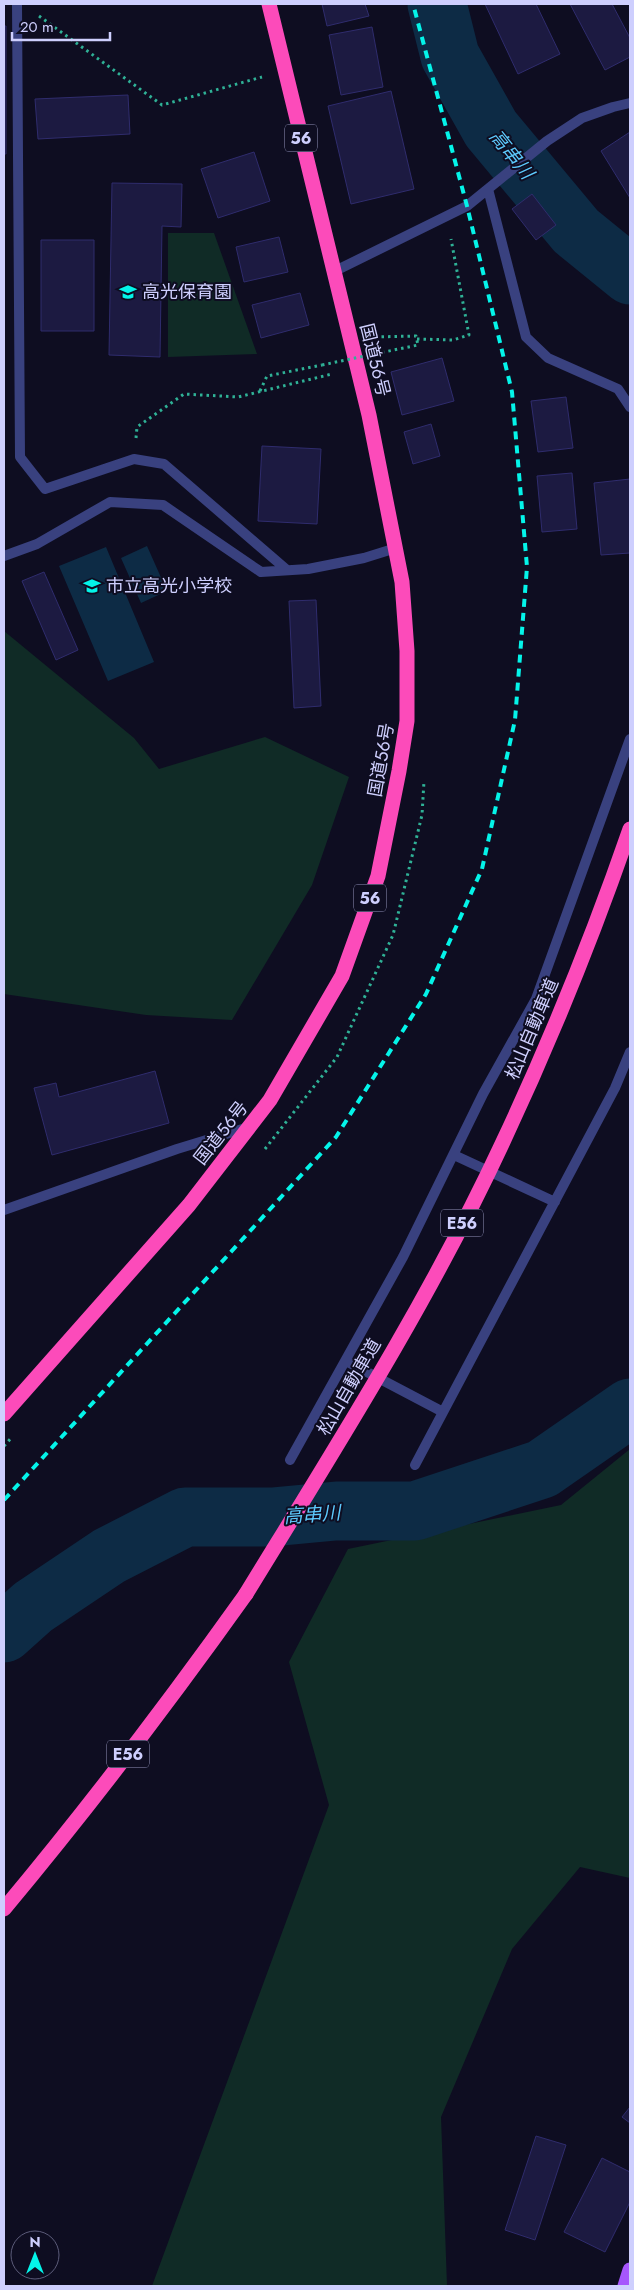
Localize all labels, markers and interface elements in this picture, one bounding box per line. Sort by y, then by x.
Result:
scale bar [12,10,110,42]
text: 20 m [20,16,54,38]
water label: 高串川 [483,124,541,187]
road number: 56 [285,125,317,152]
place label: 高光保育園 [142,279,232,305]
school or university icon: 高光保育園 [118,282,138,302]
street label: 国道56号 [353,321,397,399]
place label: 市立高光小学校 [106,573,232,599]
school or university icon: 市立高光小学校 [82,576,102,596]
street label: 国道56号 [362,721,400,799]
road number: 56 [354,884,386,911]
street label: 松山自動車道 [499,974,565,1084]
street label: 国道56号 [188,1096,254,1170]
road number: E56 [441,1210,483,1236]
street label: 松山自動車道 [311,1334,387,1440]
water label: 高串川 [283,1499,343,1530]
road number: E56 [107,1740,149,1768]
north arrow [10,2230,60,2280]
text: N [29,2232,41,2252]

